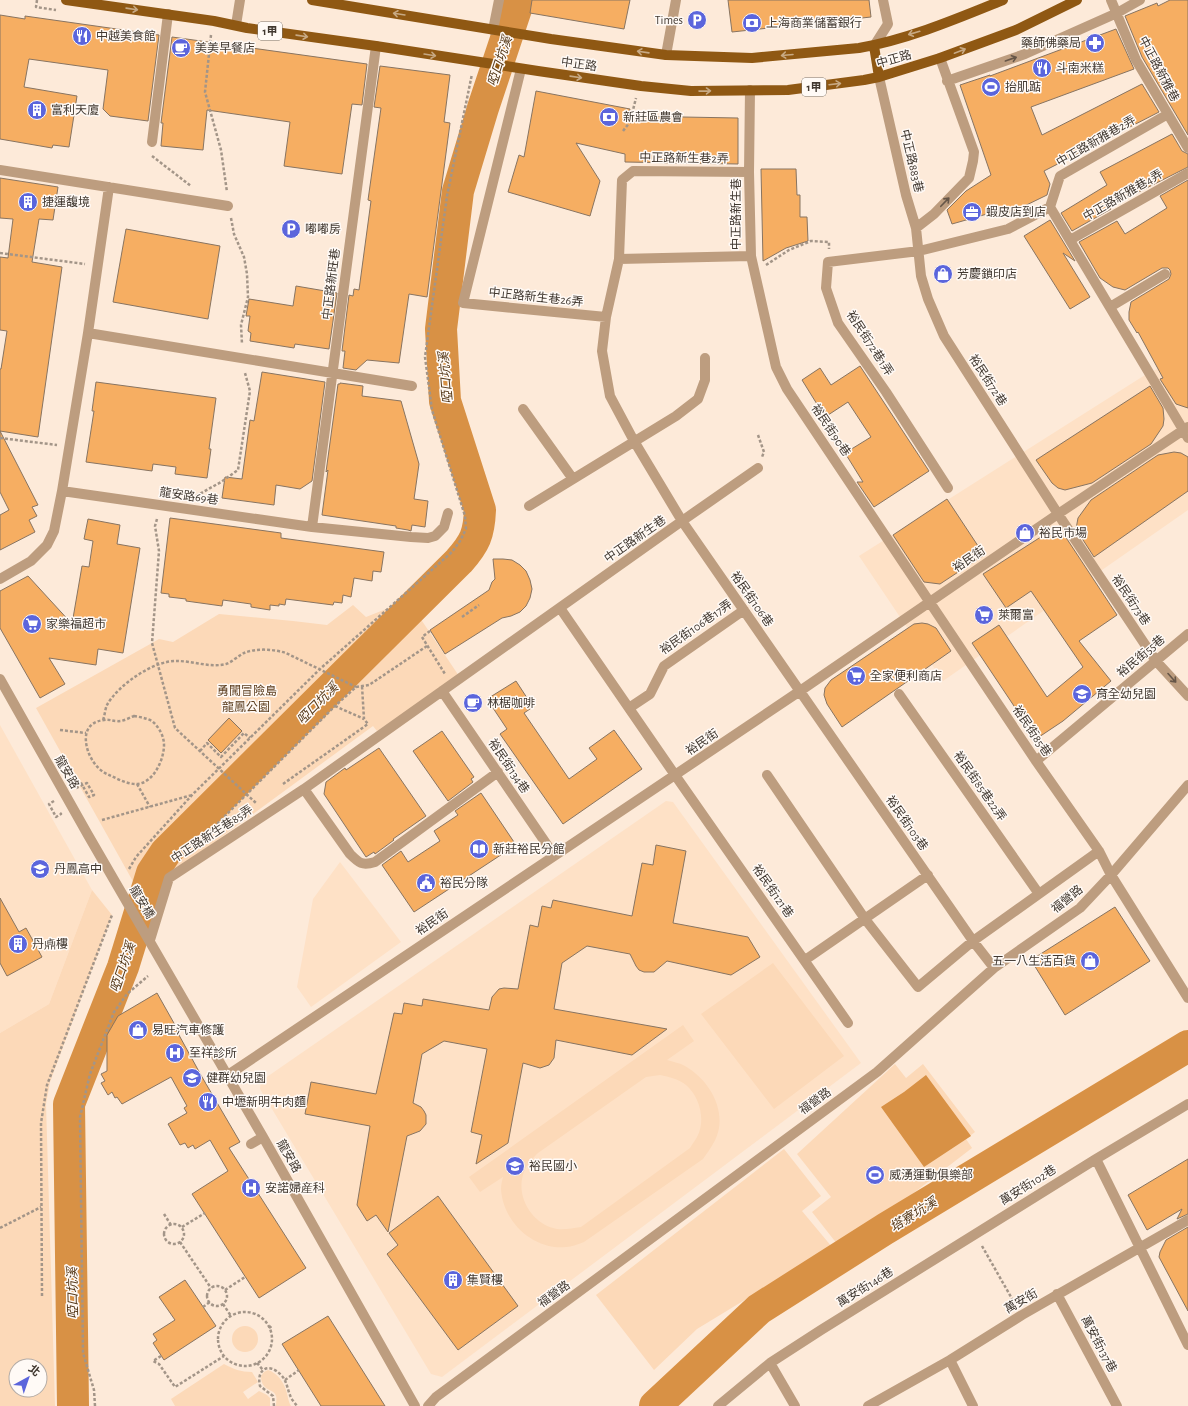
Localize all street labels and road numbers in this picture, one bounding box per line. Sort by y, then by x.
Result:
road number: 1甲 [258,22,282,40]
street label: 中正路新雅巷 [1137,34,1182,104]
street label: 中正路 [875,47,913,70]
street label: 中正路 [560,55,598,72]
road number: 1甲 [802,78,826,96]
street label: 中正路新雅巷2弄 [1054,113,1138,169]
street label: 中正路883巷 [899,128,926,194]
street label: 中正路新生巷2弄 [639,150,729,165]
street label: 中正路新雅巷4弄 [1081,166,1165,223]
street label: 中正路新生巷 [729,178,742,250]
street label: 中正路新旺巷 [320,247,341,320]
street label: 中正路新生巷26弄 [488,285,584,308]
street label: 裕民街72巷1弄 [845,308,896,378]
street label: 裕民街72巷 [967,352,1010,408]
street label: 裕民街90巷 [809,401,854,458]
street label: 龍安路69巷 [159,485,219,506]
street label: 中正路新生巷 [601,513,668,565]
street label: 裕民街 [950,543,987,574]
street label: 裕民街106巷 [729,569,776,629]
street label: 裕民街73巷 [1110,572,1153,627]
street label: 裕民街106巷17弄 [657,597,734,656]
street label: 裕民街55巷 [1114,632,1167,679]
street label: 裕民街85巷 [1011,703,1054,759]
street label: 裕民街 [683,726,720,757]
street label: 裕民街134巷 [486,736,532,795]
street label: 裕民街85巷22弄 [952,749,1009,823]
street label: 龍安路 [53,753,82,791]
street label: 裕民街103巷 [884,793,931,852]
street label: 中正路新生巷85弄 [168,802,255,865]
street label: 裕民街121巷 [750,862,796,920]
street label: 福營路 [1049,882,1085,915]
street label: 龍安橋 [128,883,157,921]
street label: 裕民街 [413,906,450,937]
street label: 福營路 [796,1085,833,1116]
street label: 龍安路 [275,1137,304,1175]
street label: 萬安街102巷 [997,1162,1058,1207]
street label: 萬安街146巷 [834,1264,895,1309]
street label: 福營路 [535,1278,572,1309]
street label: 萬安街 [1002,1286,1040,1315]
street label: 萬安街137巷 [1079,1313,1120,1374]

